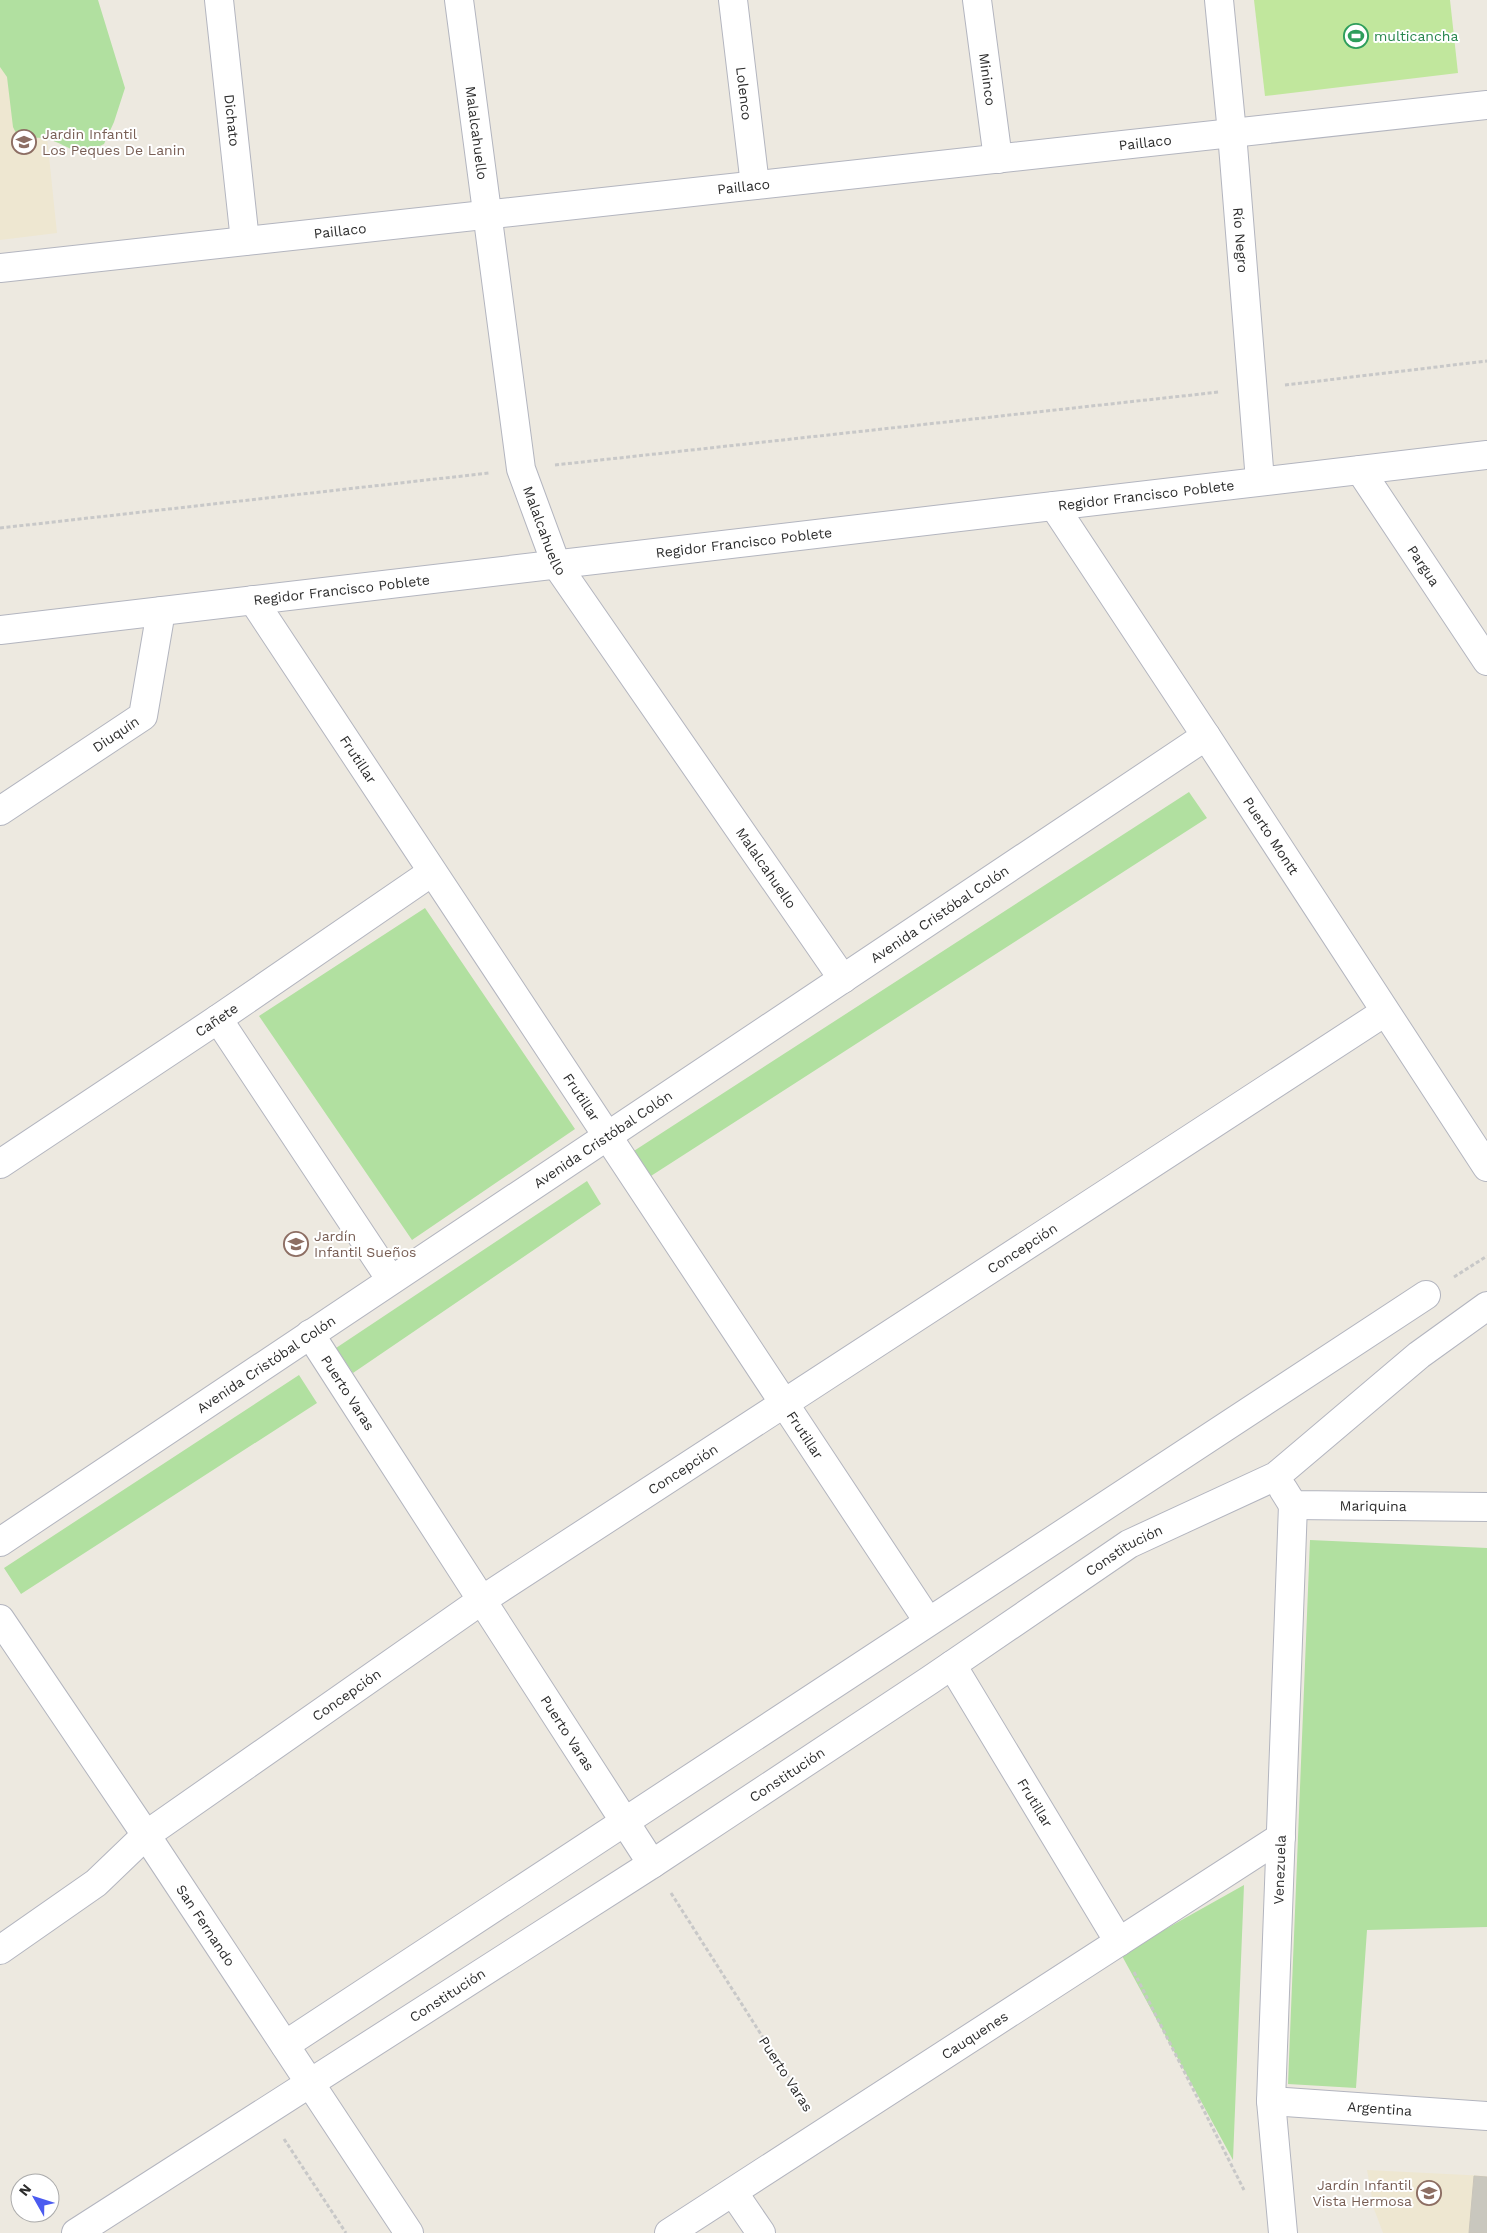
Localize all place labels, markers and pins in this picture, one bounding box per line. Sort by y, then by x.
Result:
sports icon: multicancha [1343,23,1369,49]
place label: multicancha [1374,28,1459,44]
place label: Jardin Infantil Los Peques De Lanin [42,126,185,158]
school or university icon: Jardin Infantil Los Peques De Lanin [11,129,37,155]
place label: Jardín Infantil Sueños [314,1228,416,1260]
school or university icon: Jardín Infantil Sueños [283,1231,309,1257]
place label: Jardín Infantil Vista Hermosa [1313,2177,1413,2209]
school or university icon: Jardín Infantil Vista Hermosa [1416,2180,1442,2206]

